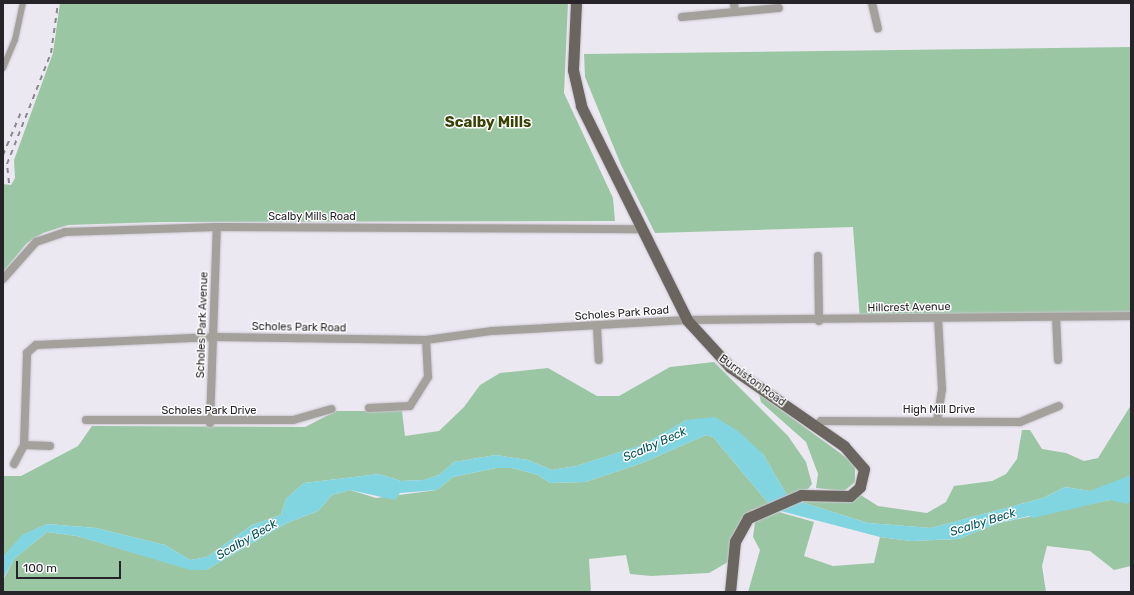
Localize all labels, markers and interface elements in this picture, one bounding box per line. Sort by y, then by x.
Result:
district label: Scalby Mills [445,114,531,132]
street label: Scalby Mills Road [268,210,356,224]
street label: Scholes Park Avenue [195,271,211,379]
street label: Hillcrest Avenue [867,301,951,315]
street label: Scholes Park Road [574,304,670,324]
street label: Scholes Park Road [252,321,346,335]
street label: Burniston Road [716,352,788,410]
street label: High Mill Drive [903,403,975,417]
street label: Scholes Park Drive [161,404,257,418]
water label: Scalby Beck [621,425,689,465]
water label: Scalby Beck [948,506,1018,540]
water label: Scalby Beck [214,517,280,563]
scale bar [18,553,123,579]
text: 100 m [23,561,57,575]

